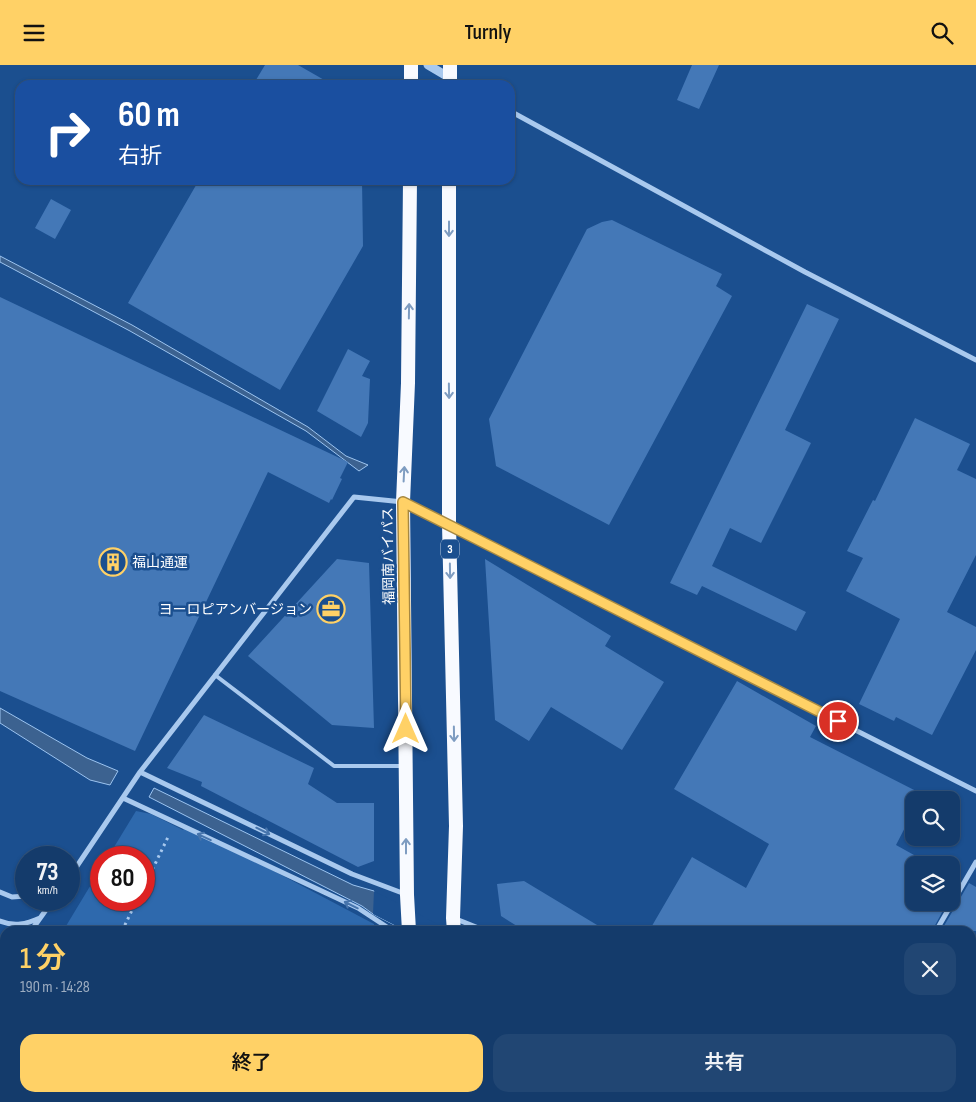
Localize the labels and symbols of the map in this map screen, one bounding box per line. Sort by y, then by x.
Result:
one-way arrow [444,220,454,236]
one-way arrow [404,303,414,320]
one-way arrow [444,382,454,399]
one-way arrow [400,466,409,482]
street label: 福岡南バイパス [379,507,398,605]
road number: 3 [441,539,459,559]
building icon: 福山通運 [98,547,128,577]
place label: 福山通運 [132,554,188,571]
one-way arrow [446,563,455,579]
office icon: ヨーロピアンバージョン [316,594,346,624]
place label: ヨーロピアンバージョン [159,601,312,618]
pin [817,700,859,742]
position arrow [379,702,431,754]
one-way arrow [449,725,459,741]
one-way arrow [255,827,270,836]
one-way arrow [197,831,212,841]
one-way arrow [401,838,411,854]
speed limit sign: 80 [90,846,155,911]
one-way arrow [344,900,359,910]

